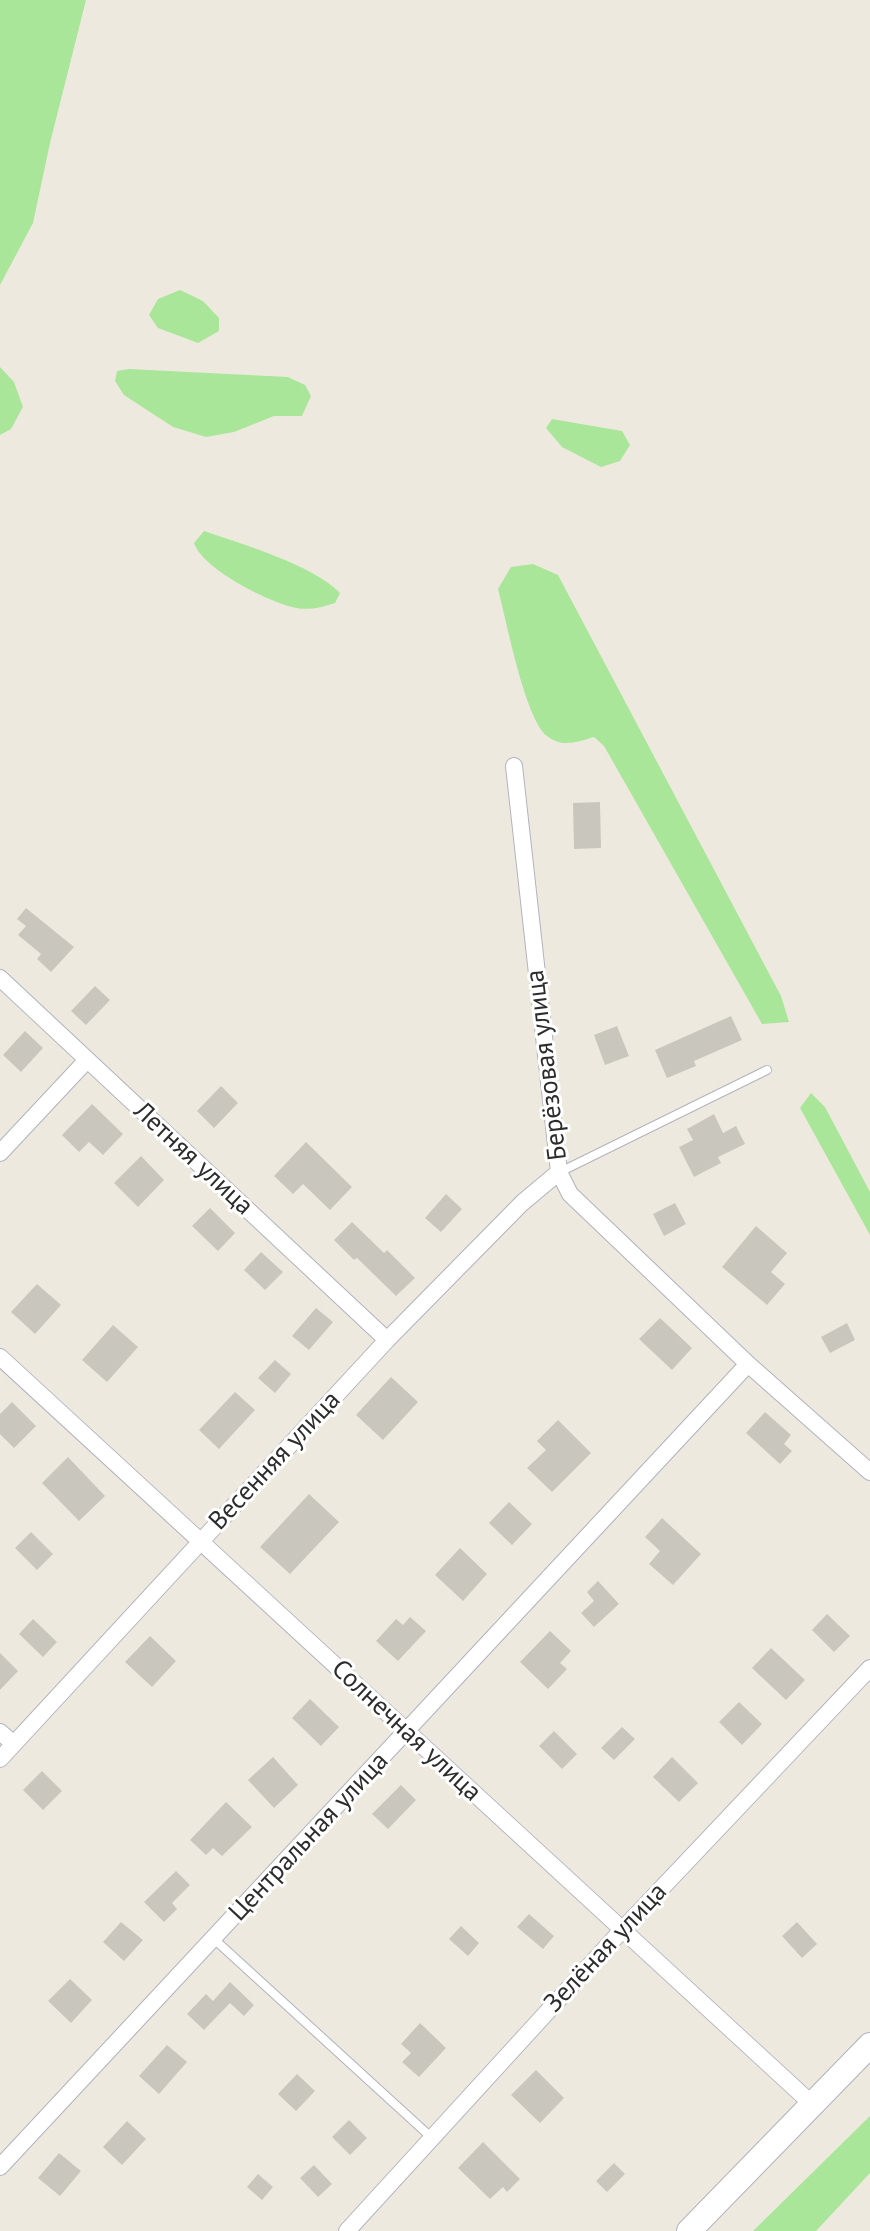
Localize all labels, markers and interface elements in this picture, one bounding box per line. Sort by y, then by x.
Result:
street label: Берёзовая улица [520,968,574,1162]
street label: Летняя улица [127,1096,259,1222]
street label: Весенняя улица [203,1385,347,1537]
street label: Солнечная улица [325,1654,487,1808]
street label: Центральная улица [223,1746,395,1928]
street label: Зелёная улица [538,1877,674,2019]

